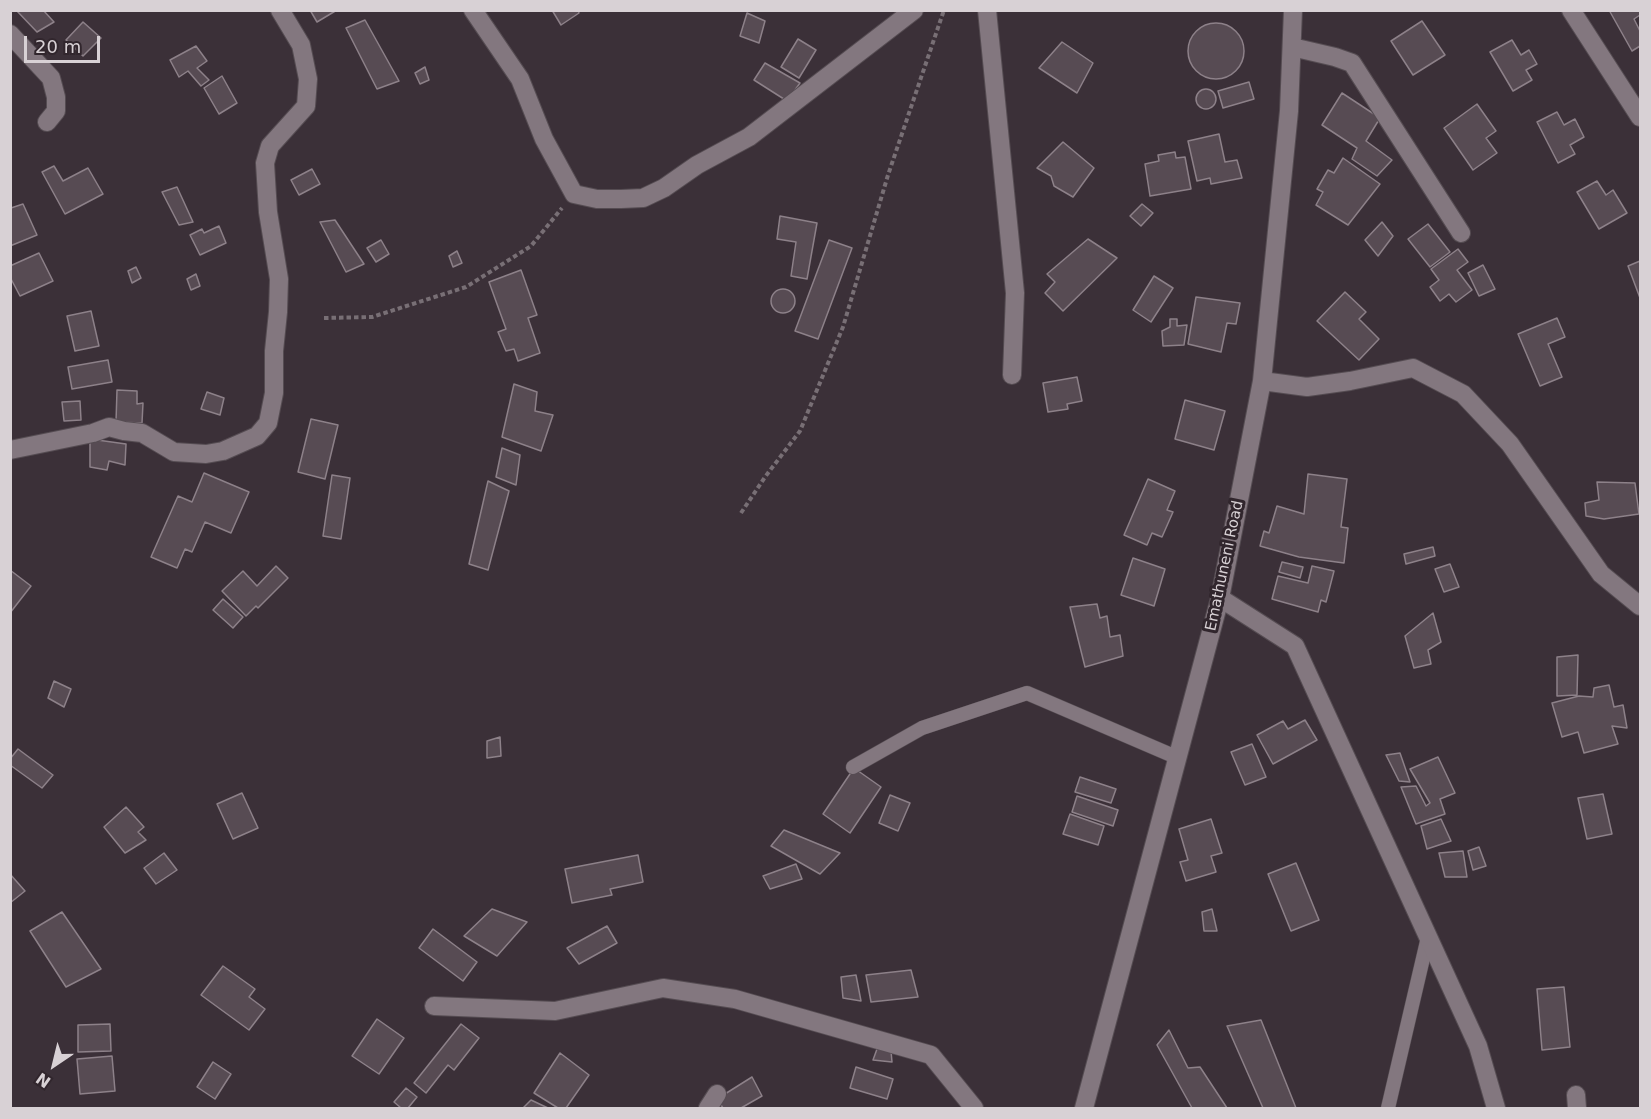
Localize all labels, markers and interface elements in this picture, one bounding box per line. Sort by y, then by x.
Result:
scale bar [27,24,104,62]
text: 20 m [35,36,81,57]
street label: Emathuneni Road [1202,499,1248,633]
north arrow [24,1035,84,1095]
text: N [32,1069,54,1092]

